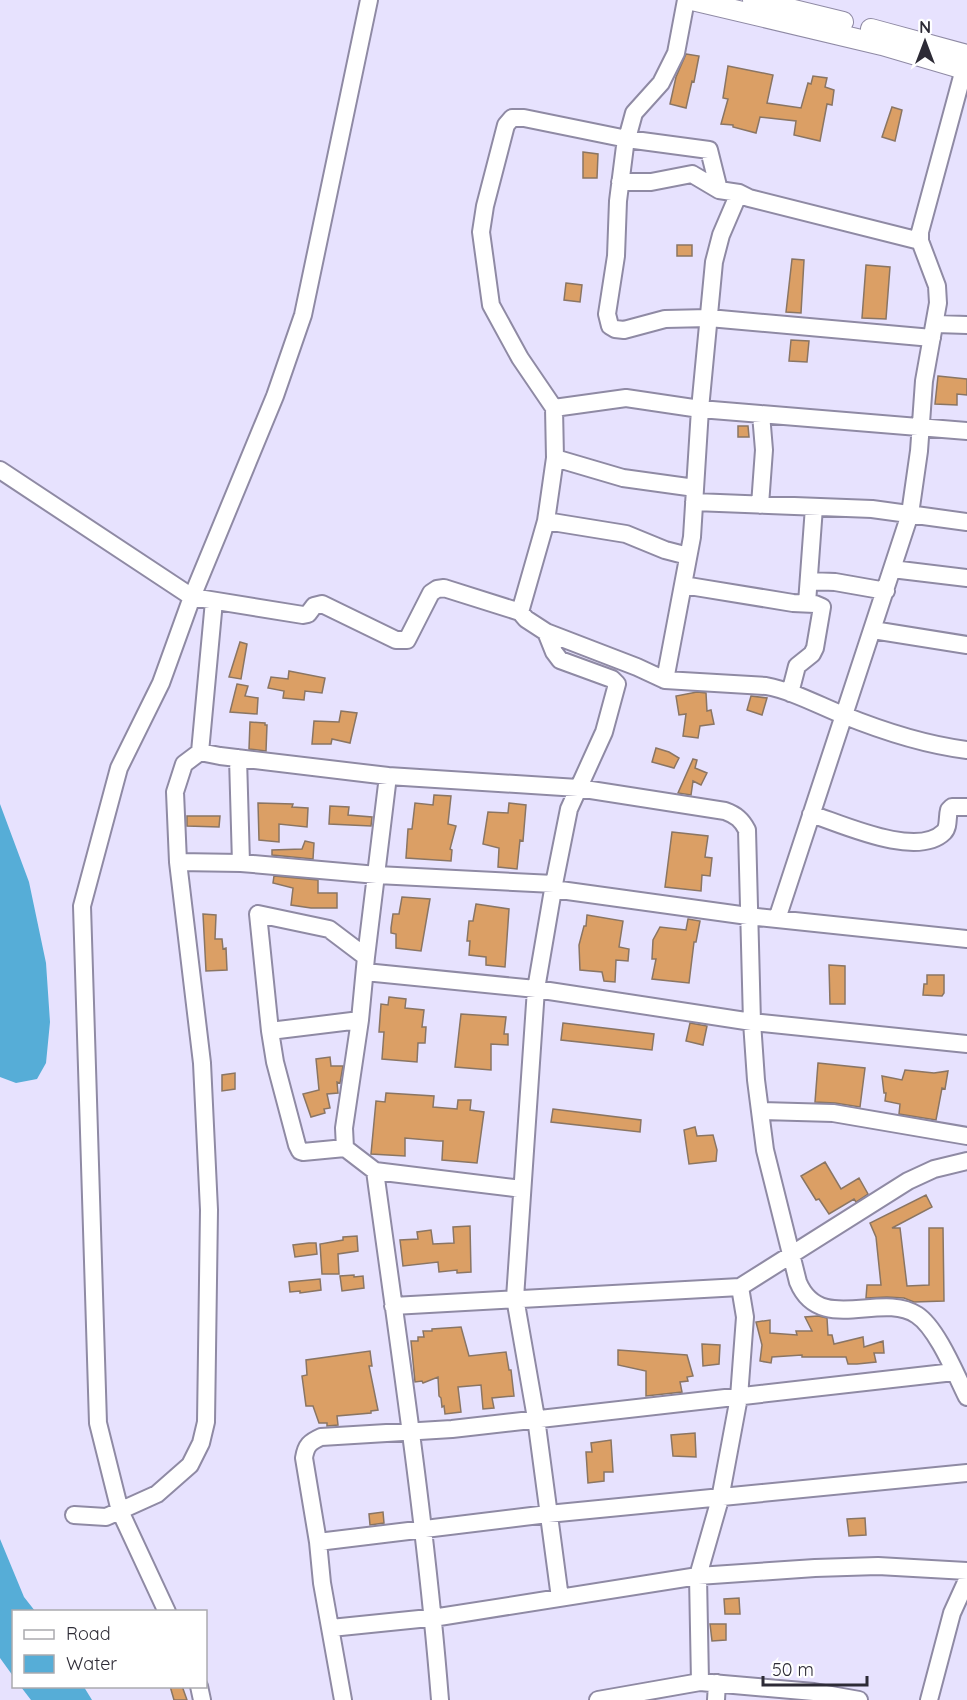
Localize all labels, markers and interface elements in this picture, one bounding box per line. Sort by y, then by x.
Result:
north arrow [895,12,955,72]
text: N [919,17,931,37]
legend [12,1610,207,1688]
text: Road [66,1622,111,1645]
scale bar [763,1649,866,1687]
text: Water [66,1652,117,1675]
text: 50 m [772,1658,814,1681]

